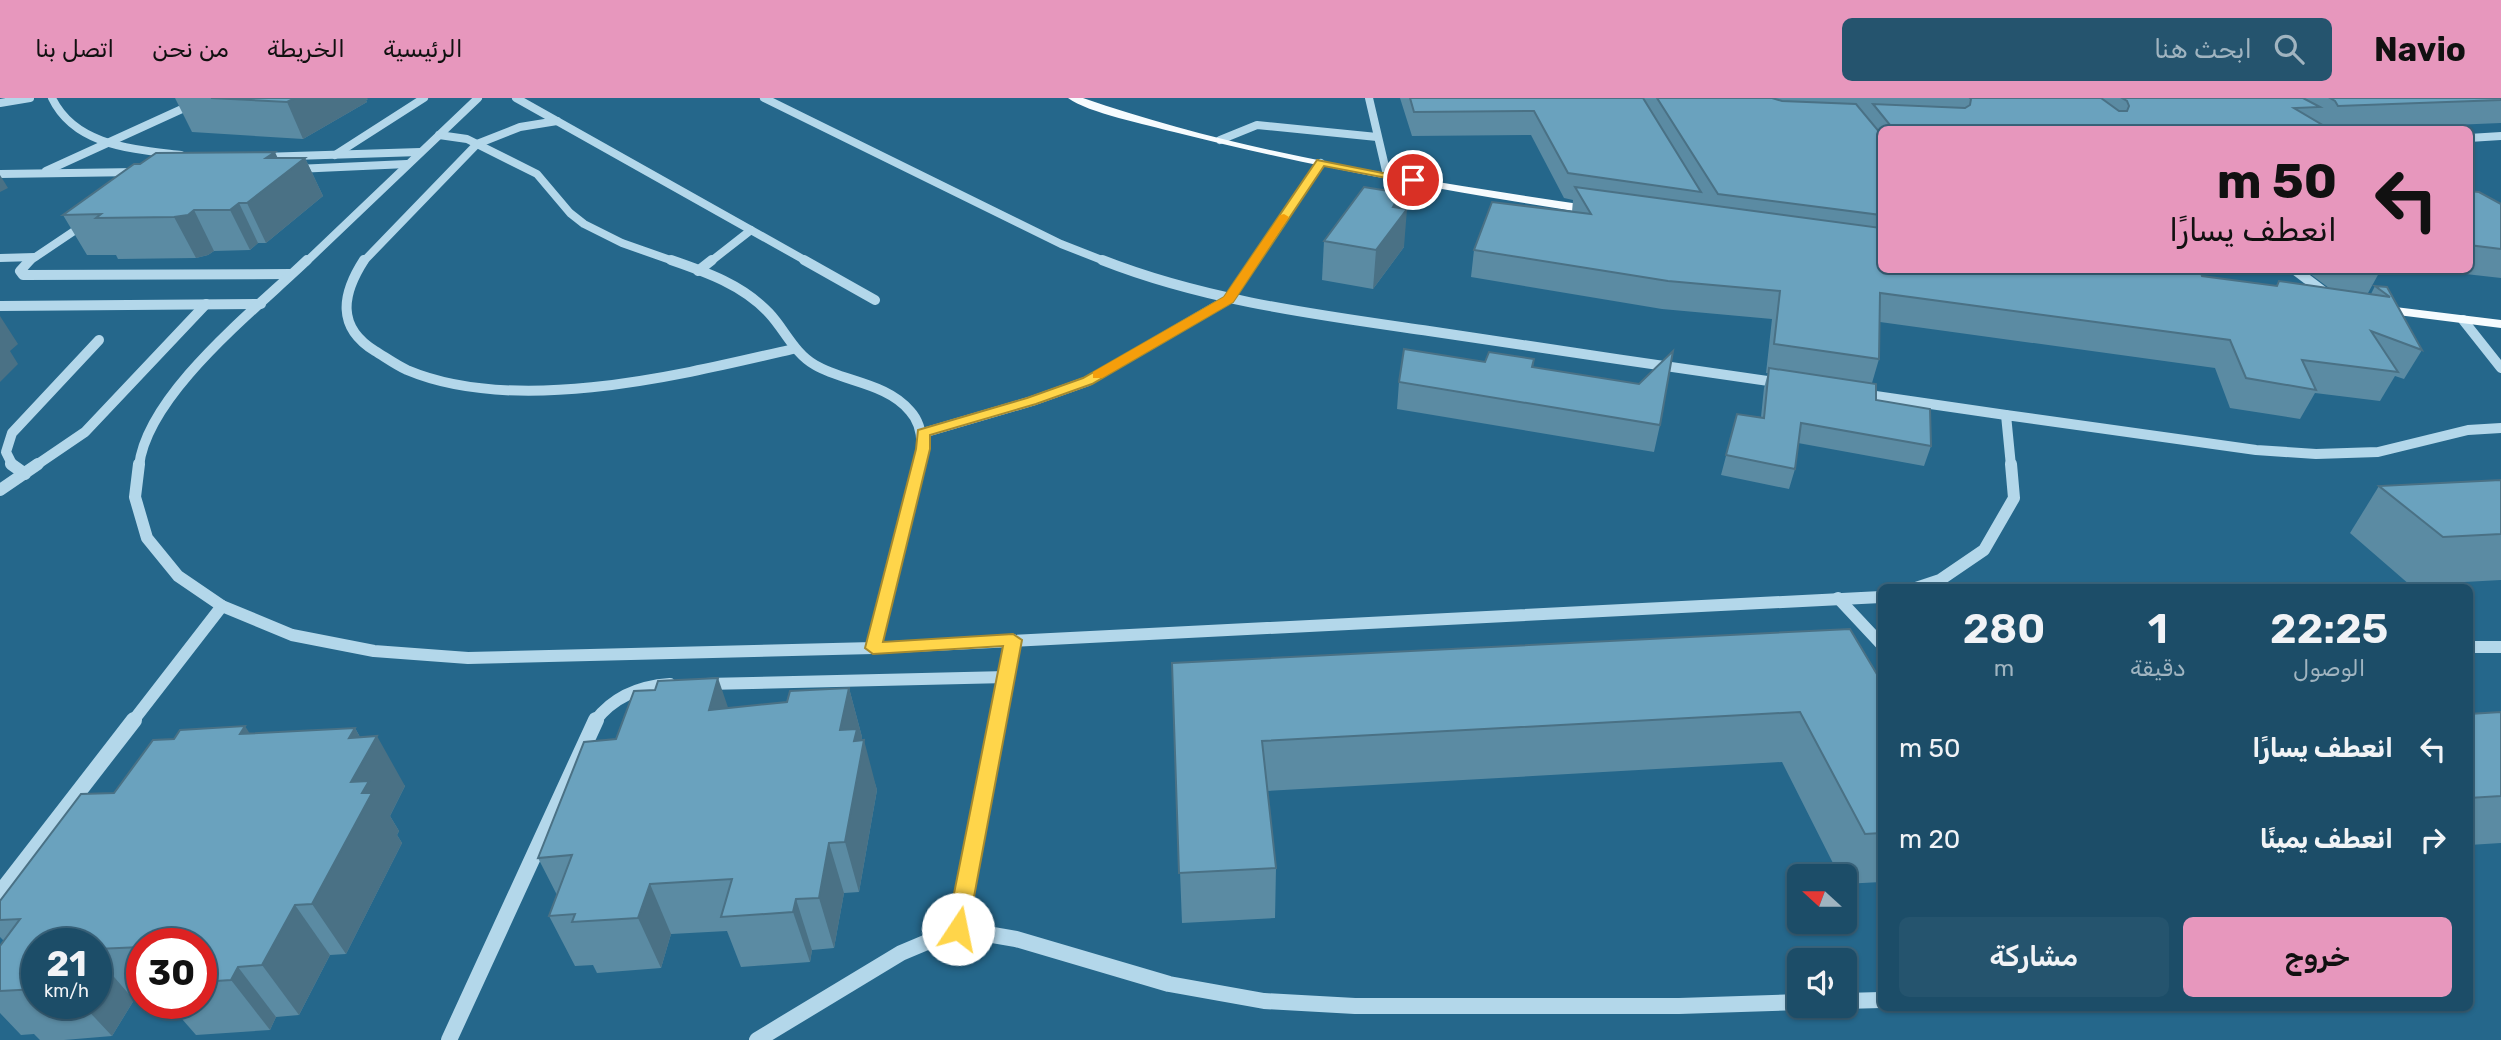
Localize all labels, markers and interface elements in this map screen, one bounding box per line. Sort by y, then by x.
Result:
search box [1842,18,2332,81]
icon: search [2270,30,2308,68]
text: Navio [2374,30,2466,69]
text: ابحث هنا [2154,34,2252,65]
text: اتصل بنا [35,35,114,63]
text: من نحن [152,35,229,63]
text: الخريطة [267,35,345,63]
text: الرئيسية [383,35,463,63]
pin [1383,150,1443,210]
text: 50 m [2217,152,2337,210]
icon: left [2361,154,2452,245]
icon: arrive [1394,161,1432,199]
text: انعطف يسارًا [2169,211,2337,249]
text: 280 [1963,604,2045,654]
text: 1 [2148,604,2168,654]
text: 22:25 [2270,604,2388,654]
text: m [1994,654,2014,682]
text: دقيقة [2130,654,2185,682]
text: الوصول [2293,654,2365,682]
icon: left [2414,730,2452,768]
text: 50 m [1899,733,1960,764]
text: انعطف يسارًا [2252,733,2393,764]
icon: right [2414,821,2452,859]
text: 20 m [1899,824,1960,855]
text: انعطف يمينًا [2260,824,2393,855]
north arrow [1787,864,1857,934]
map controls [1787,864,1857,1018]
position arrow [921,892,995,966]
button: مشاركة [1899,917,2169,997]
button: خروج [2183,917,2452,997]
speed limit sign: 30 [126,928,217,1019]
text: 21 [46,943,87,985]
button: sound [1787,948,1857,1018]
text: km/h [44,980,89,1002]

